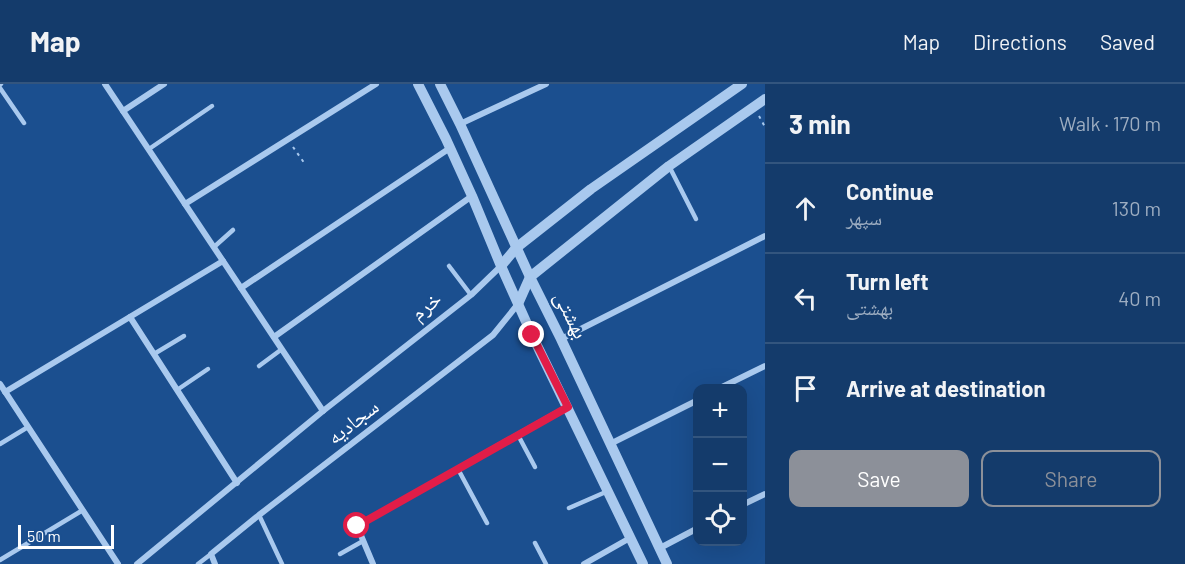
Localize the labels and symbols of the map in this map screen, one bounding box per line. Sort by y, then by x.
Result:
street label: خرم [405,285,447,327]
street label: بهشتی [548,287,594,343]
route end [518,321,544,347]
street label: سجادیه [321,393,383,449]
route start [343,512,369,538]
scale bar [18,522,114,550]

